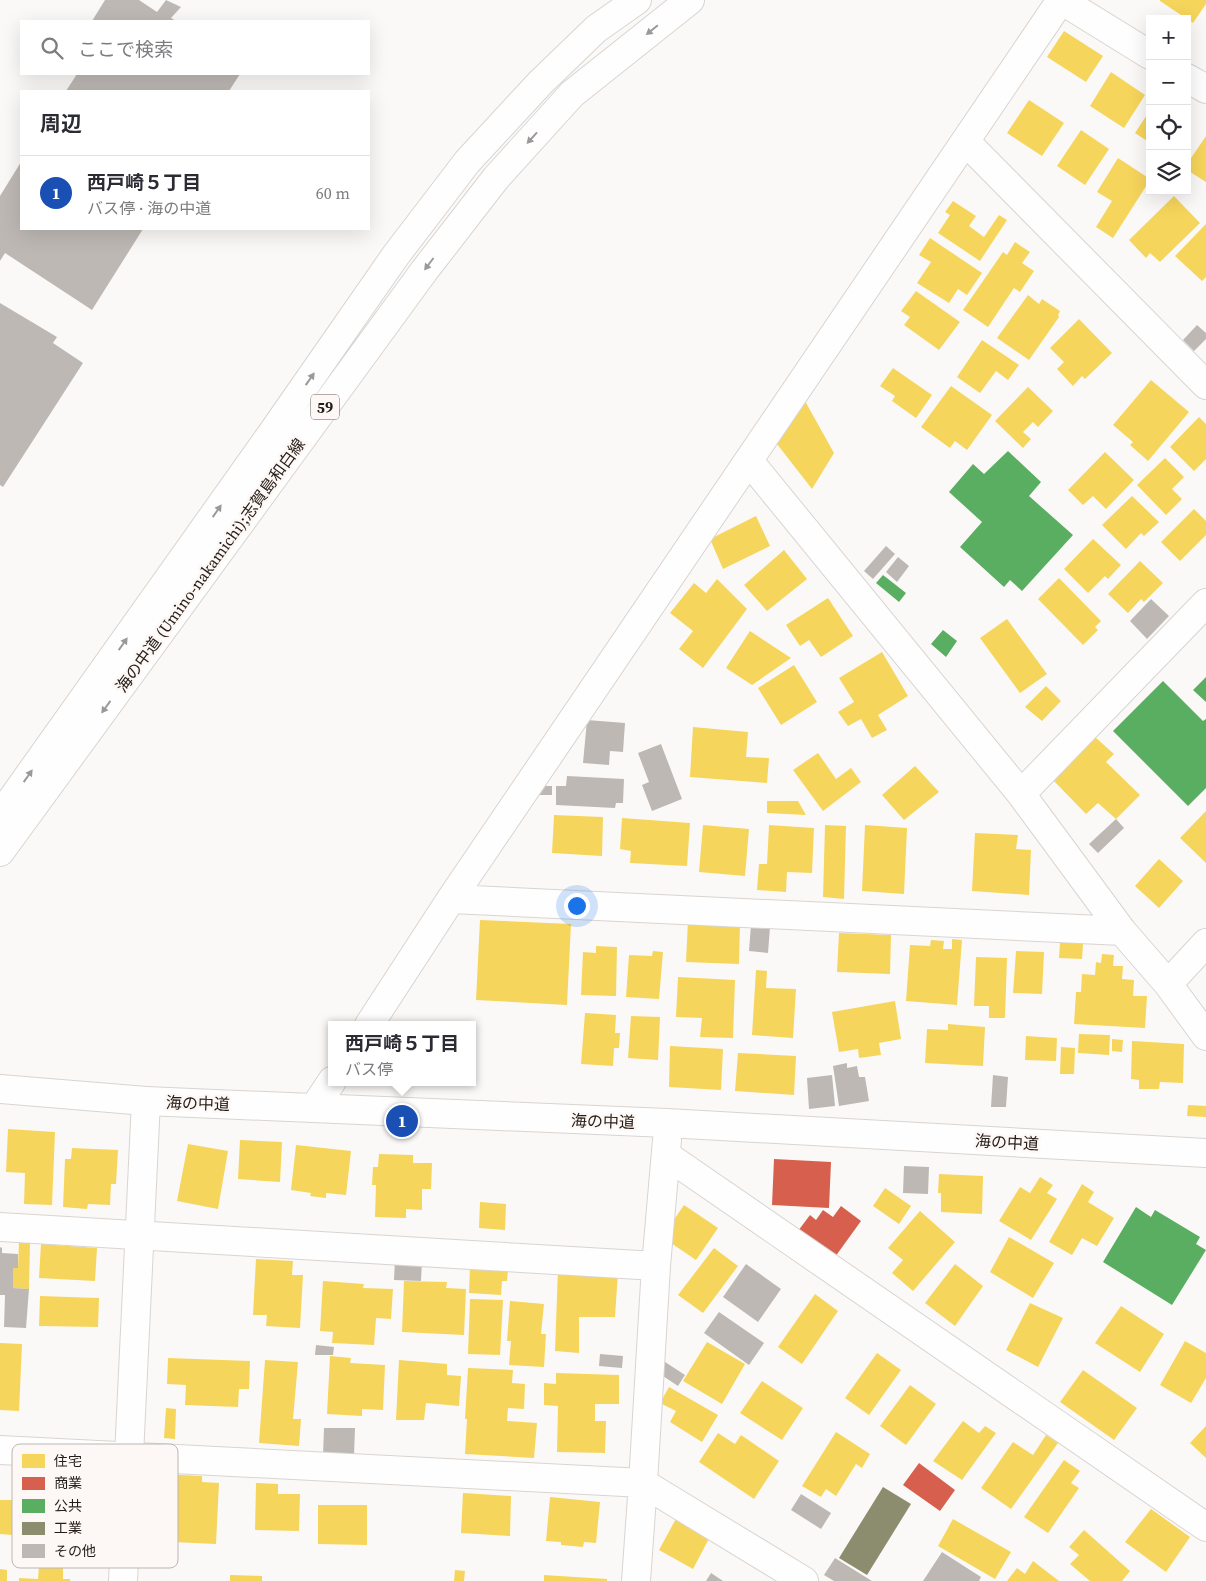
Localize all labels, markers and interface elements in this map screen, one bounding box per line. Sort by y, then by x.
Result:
map controls [1146,15,1191,195]
button: + [1146,15,1191,60]
search box [20,20,370,75]
one-way arrow [646,24,659,35]
icon: search [38,34,66,62]
text: ここで検索 [78,36,173,62]
button: − [1146,60,1191,105]
button: locate [1146,105,1191,150]
text: 周辺 [40,109,82,138]
one-way arrow [526,132,537,145]
button: layers [1146,150,1191,195]
text: 西戸崎５丁目 [87,169,201,195]
text: 1 [52,182,60,204]
text: 60 m [316,182,350,204]
text: バス停 · 海の中道 [87,197,211,219]
one-way arrow [424,257,435,270]
one-way arrow [305,372,315,385]
road number: 59 [311,394,339,420]
street label: 海の中道 (Umino-nakamichi);志賀島和白線 [110,433,310,697]
one-way arrow [212,505,222,518]
one-way arrow [117,638,128,651]
one-way arrow [102,700,112,713]
one-way arrow [23,769,33,783]
your location [564,893,590,919]
popup [328,1021,476,1086]
text: 西戸崎５丁目 [345,1030,459,1056]
text: バス停 [345,1058,393,1080]
street label: 海の中道 [166,1091,230,1115]
pin: 1 [386,1102,418,1140]
street label: 海の中道 [571,1109,635,1133]
street label: 海の中道 [974,1129,1040,1155]
legend [12,1444,178,1568]
text: 住宅 [54,1451,82,1471]
text: 商業 [54,1473,82,1493]
text: 公共 [54,1496,82,1516]
text: 工業 [54,1518,82,1538]
text: その他 [54,1541,96,1561]

